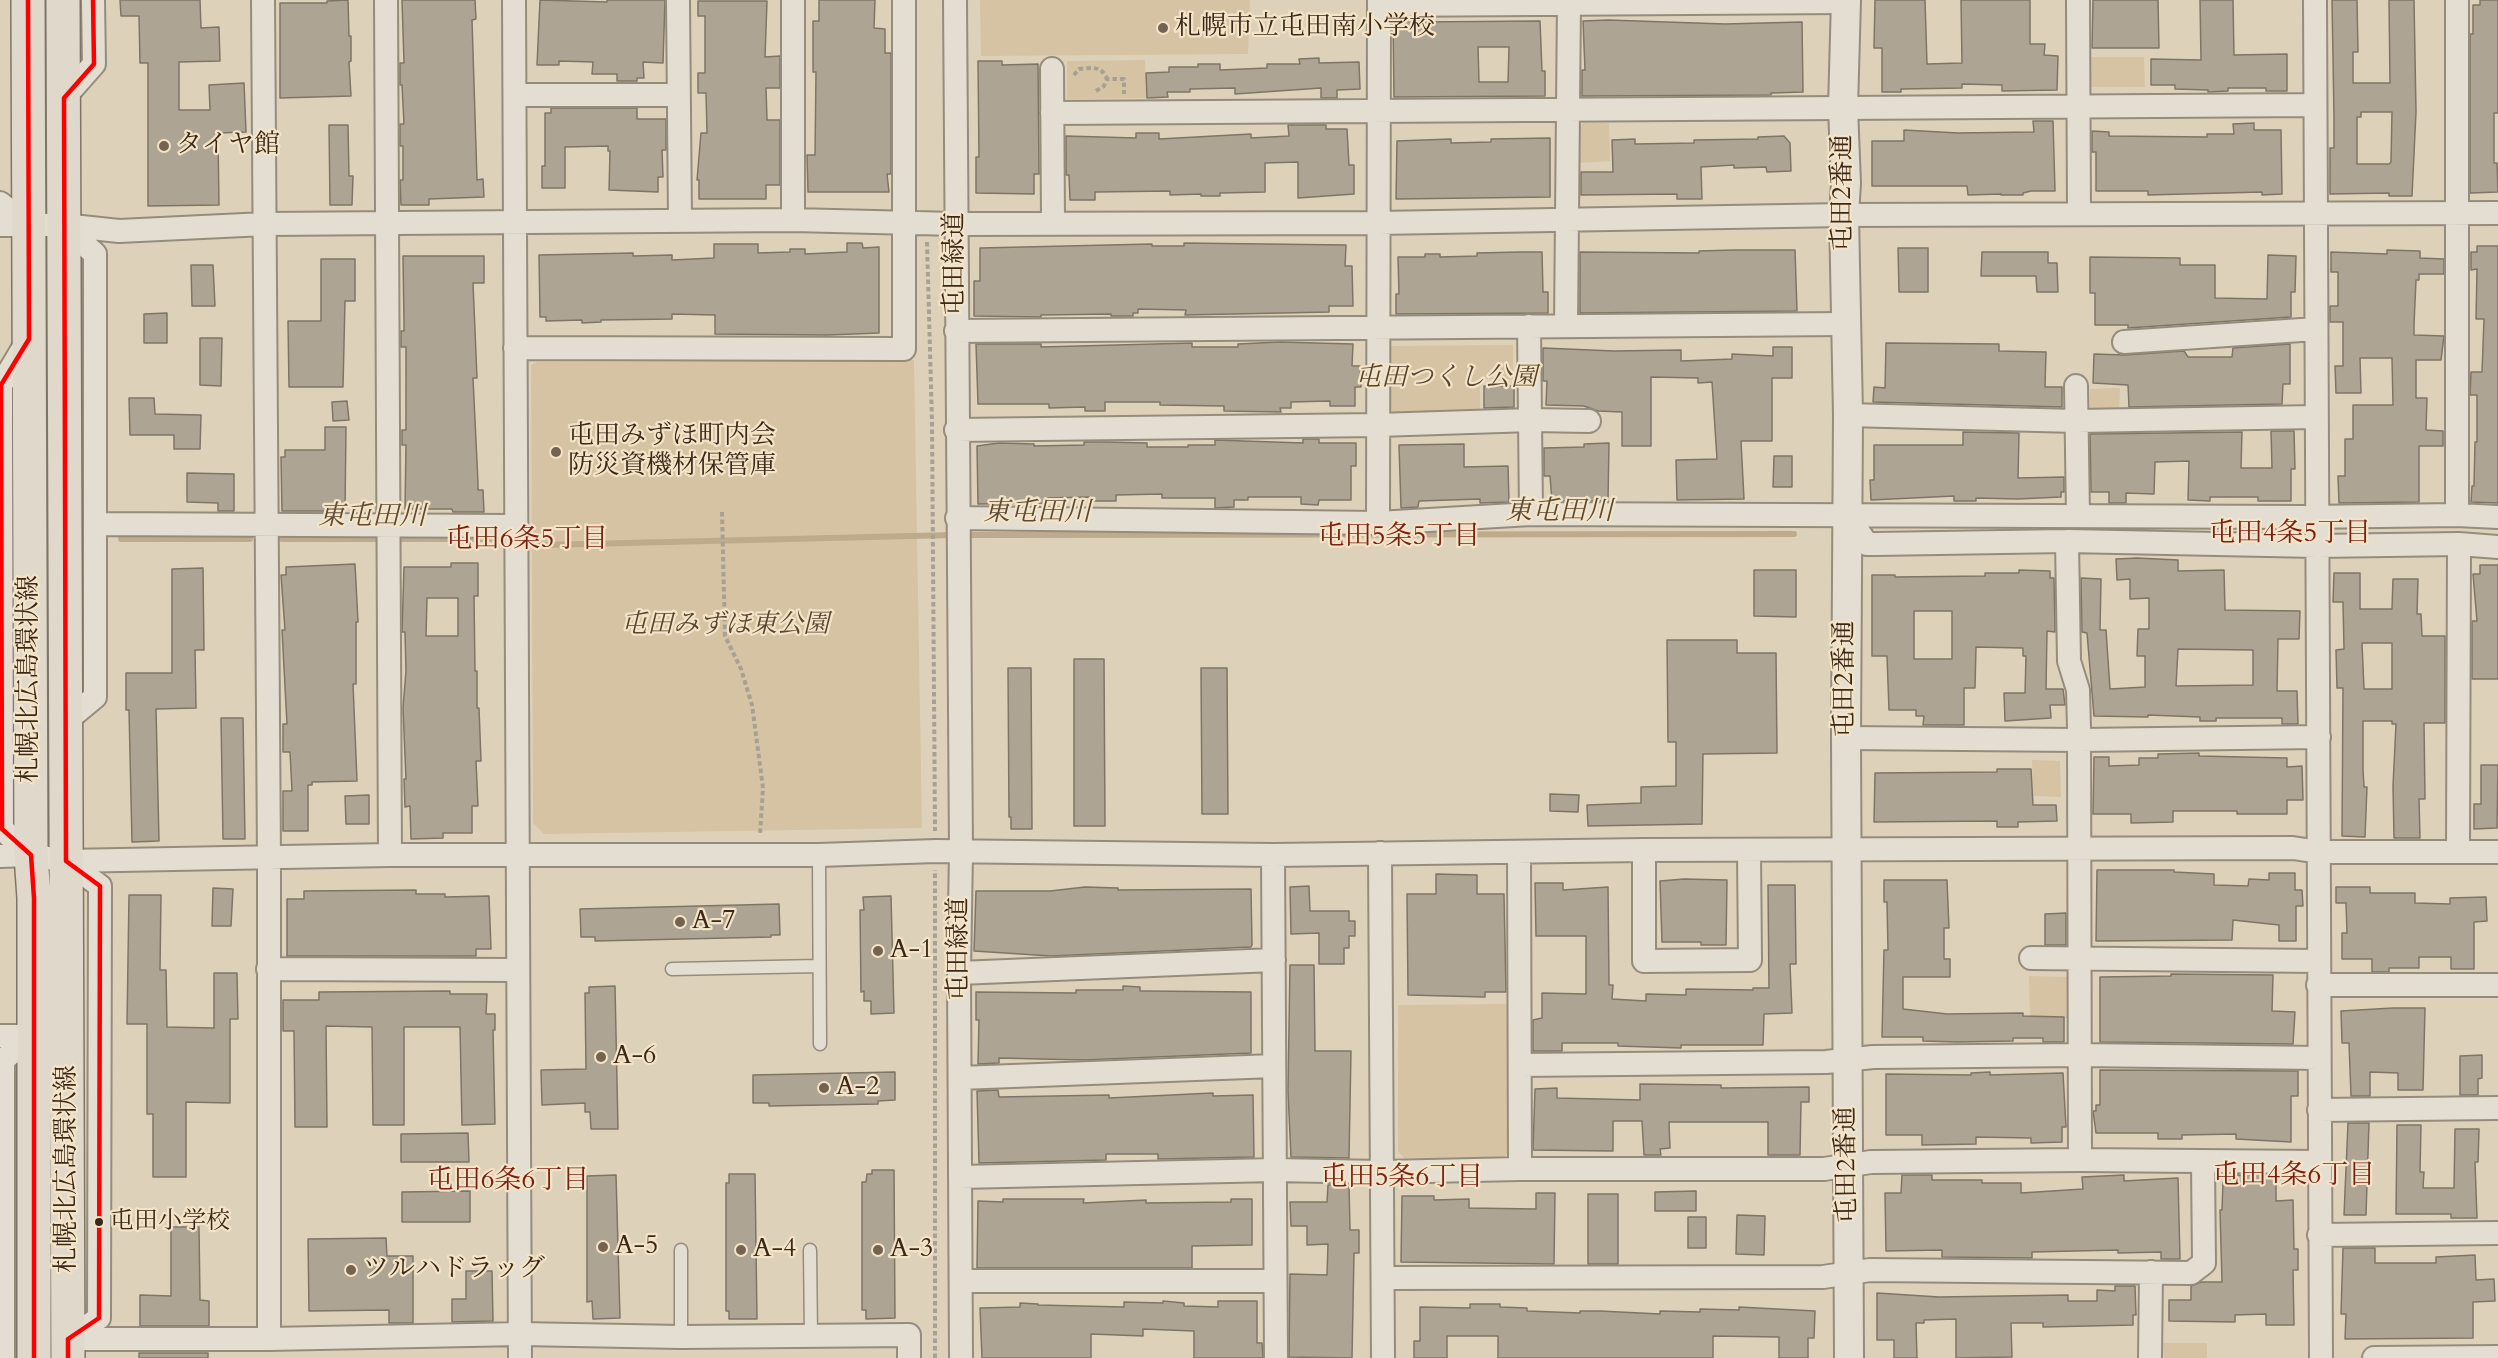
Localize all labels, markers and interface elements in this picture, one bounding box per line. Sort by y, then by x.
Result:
place label: 札幌市立屯田南小学校 [1175,12,1435,44]
marker: 札幌市立屯田南小学校 [1156,21,1170,35]
place label: タイヤ館 [176,130,280,162]
street label: 屯田2番通 [1828,134,1860,252]
marker: タイヤ館 [157,139,171,153]
street label: 屯田緑道 [940,212,972,316]
park label: 屯田つくし公園 [1355,363,1537,395]
place label: 屯田みずほ町内会 防災資機材保管庫 [568,421,776,482]
marker: 屯田みずほ町内会 防災資機材保管庫 [549,445,563,459]
water label: 東屯田川 [1505,497,1613,529]
water label: 東屯田川 [983,498,1091,530]
water label: 東屯田川 [318,502,426,534]
district label: 屯田4条5丁目 [2209,519,2371,551]
district label: 屯田5条5丁目 [1318,522,1480,554]
district label: 屯田6条5丁目 [446,525,608,557]
street label: 札幌北広島環状線 [14,575,46,783]
park label: 屯田みずほ東公園 [621,610,829,642]
street label: 屯田2番通 [1830,620,1862,738]
street label: 屯田緑道 [944,897,976,1001]
place label: A-7 [692,906,735,938]
marker: A-7 [673,915,687,929]
place label: A-1 [890,935,933,967]
marker: A-1 [871,944,885,958]
place label: A-6 [613,1041,656,1073]
marker: A-6 [594,1050,608,1064]
street label: 札幌北広島環状線 [52,1065,84,1273]
place label: A-2 [836,1072,879,1104]
marker: A-2 [817,1081,831,1095]
street label: 屯田2番通 [1831,1106,1865,1224]
district label: 屯田4条6丁目 [2213,1161,2375,1193]
district label: 屯田5条6丁目 [1321,1163,1483,1195]
district label: 屯田6条6丁目 [427,1166,589,1198]
place label: 屯田小学校 [110,1208,230,1236]
marker: 屯田小学校 [93,1216,105,1228]
place label: A-5 [615,1231,658,1263]
place label: A-4 [753,1234,796,1266]
place label: A-3 [890,1234,933,1266]
marker: A-5 [596,1240,610,1254]
marker: A-4 [734,1243,748,1257]
marker: A-3 [871,1243,885,1257]
place label: ツルハドラッグ [363,1254,545,1286]
marker: ツルハドラッグ [344,1263,358,1277]

